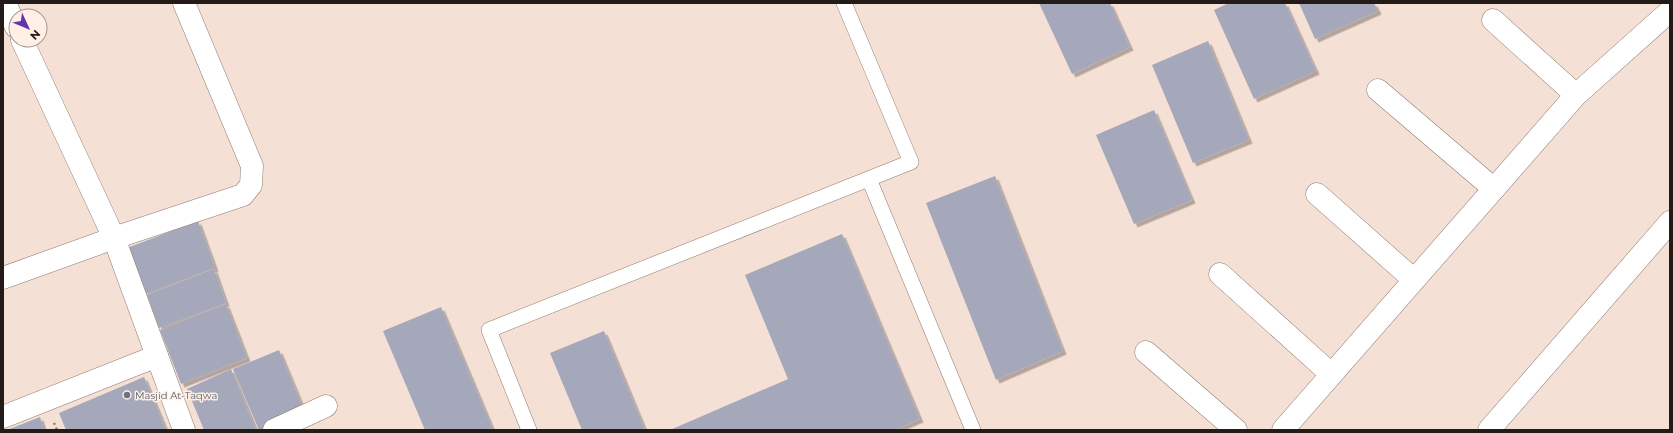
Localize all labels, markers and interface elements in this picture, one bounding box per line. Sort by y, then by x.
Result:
north arrow [8,8,48,48]
text: N [27,27,43,43]
place label: Masjid At-Taqwa [135,389,217,402]
marker: Masjid At-Taqwa [122,390,132,400]

